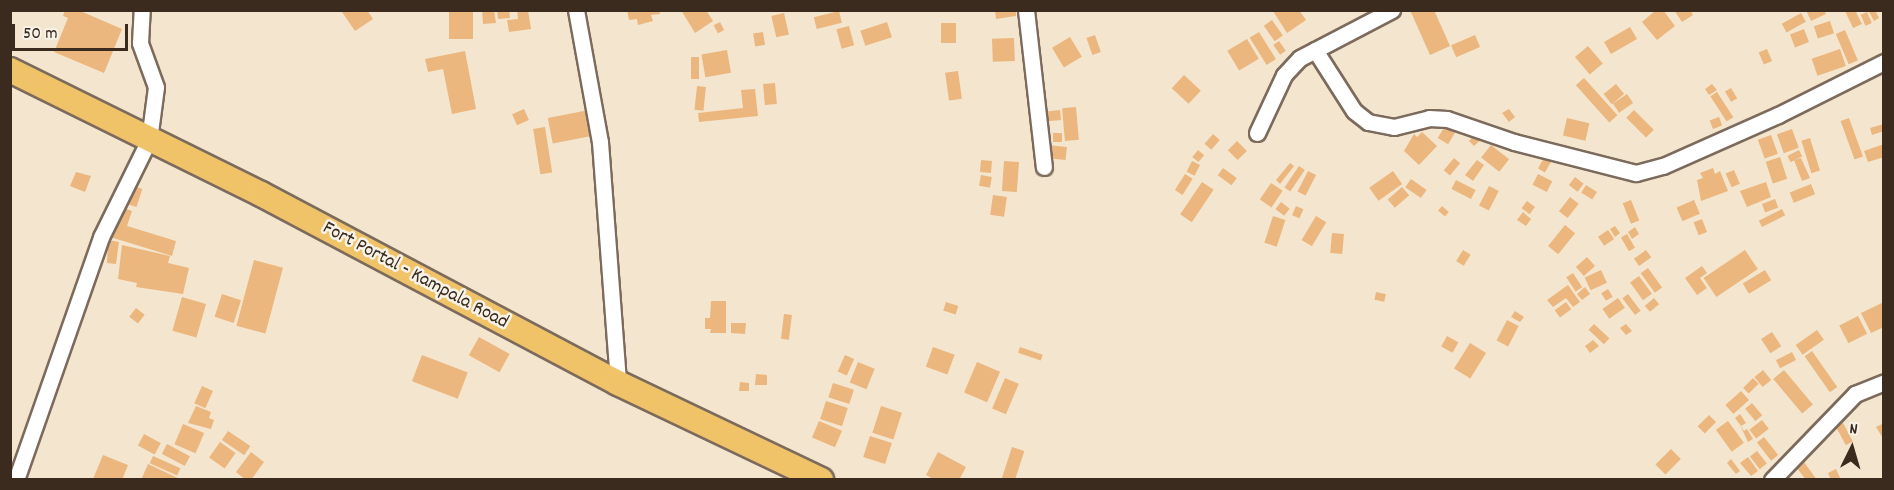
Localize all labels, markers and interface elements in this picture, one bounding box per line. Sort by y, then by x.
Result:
scale bar [15,12,130,50]
text: 50 m [23,22,58,47]
street label: Fort Portal - Kampala Road [318,217,512,335]
north arrow [1822,418,1882,478]
text: N [1849,418,1859,441]

